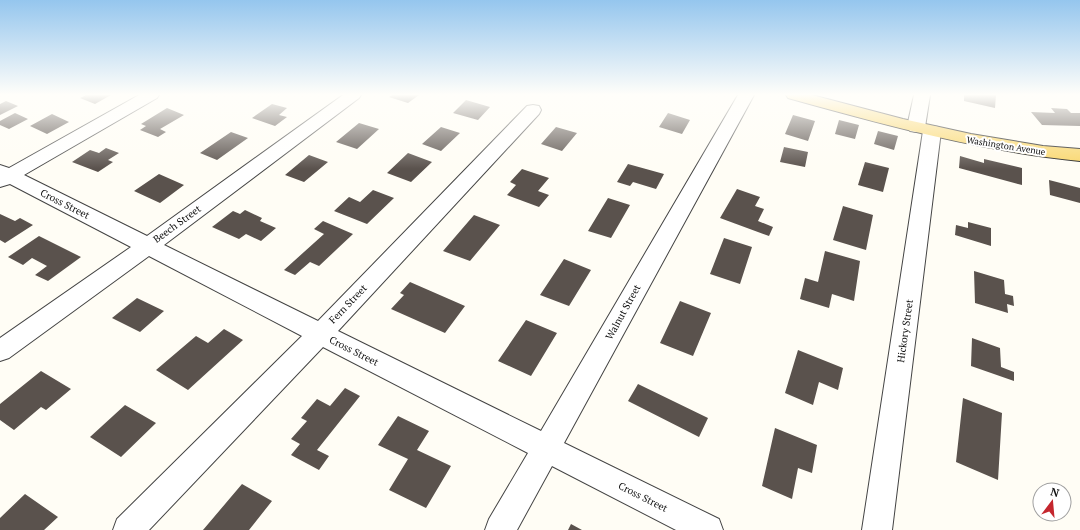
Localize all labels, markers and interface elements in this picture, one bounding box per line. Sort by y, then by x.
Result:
street label: Washington Avenue [966,134,1047,158]
street label: Cross Street [38,186,92,222]
street label: Beech Street [151,202,204,246]
street label: Fern Street [326,282,370,326]
street label: Walnut Street [602,282,644,342]
street label: Hickory Street [894,298,916,363]
street label: Cross Street [327,333,381,369]
street label: Cross Street [616,479,670,515]
north arrow [1032,482,1072,522]
text: N [1049,485,1061,500]

